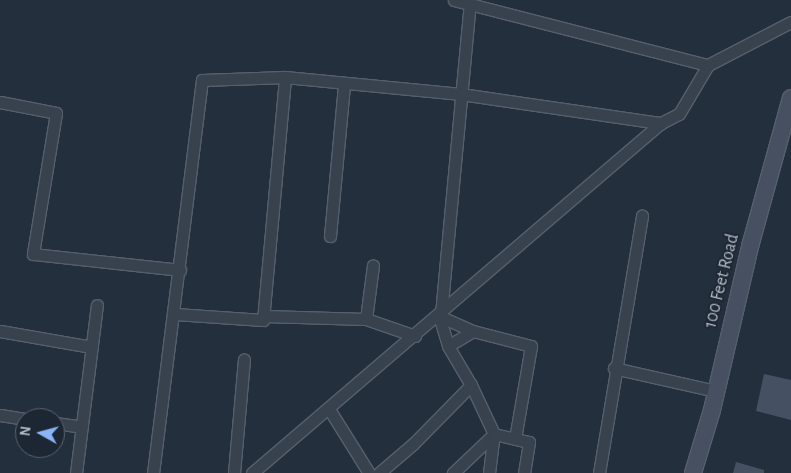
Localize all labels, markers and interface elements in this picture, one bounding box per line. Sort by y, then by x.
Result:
street label: 100 Feet Road [700,232,744,330]
north arrow [15,408,65,458]
text: N [19,426,34,437]

